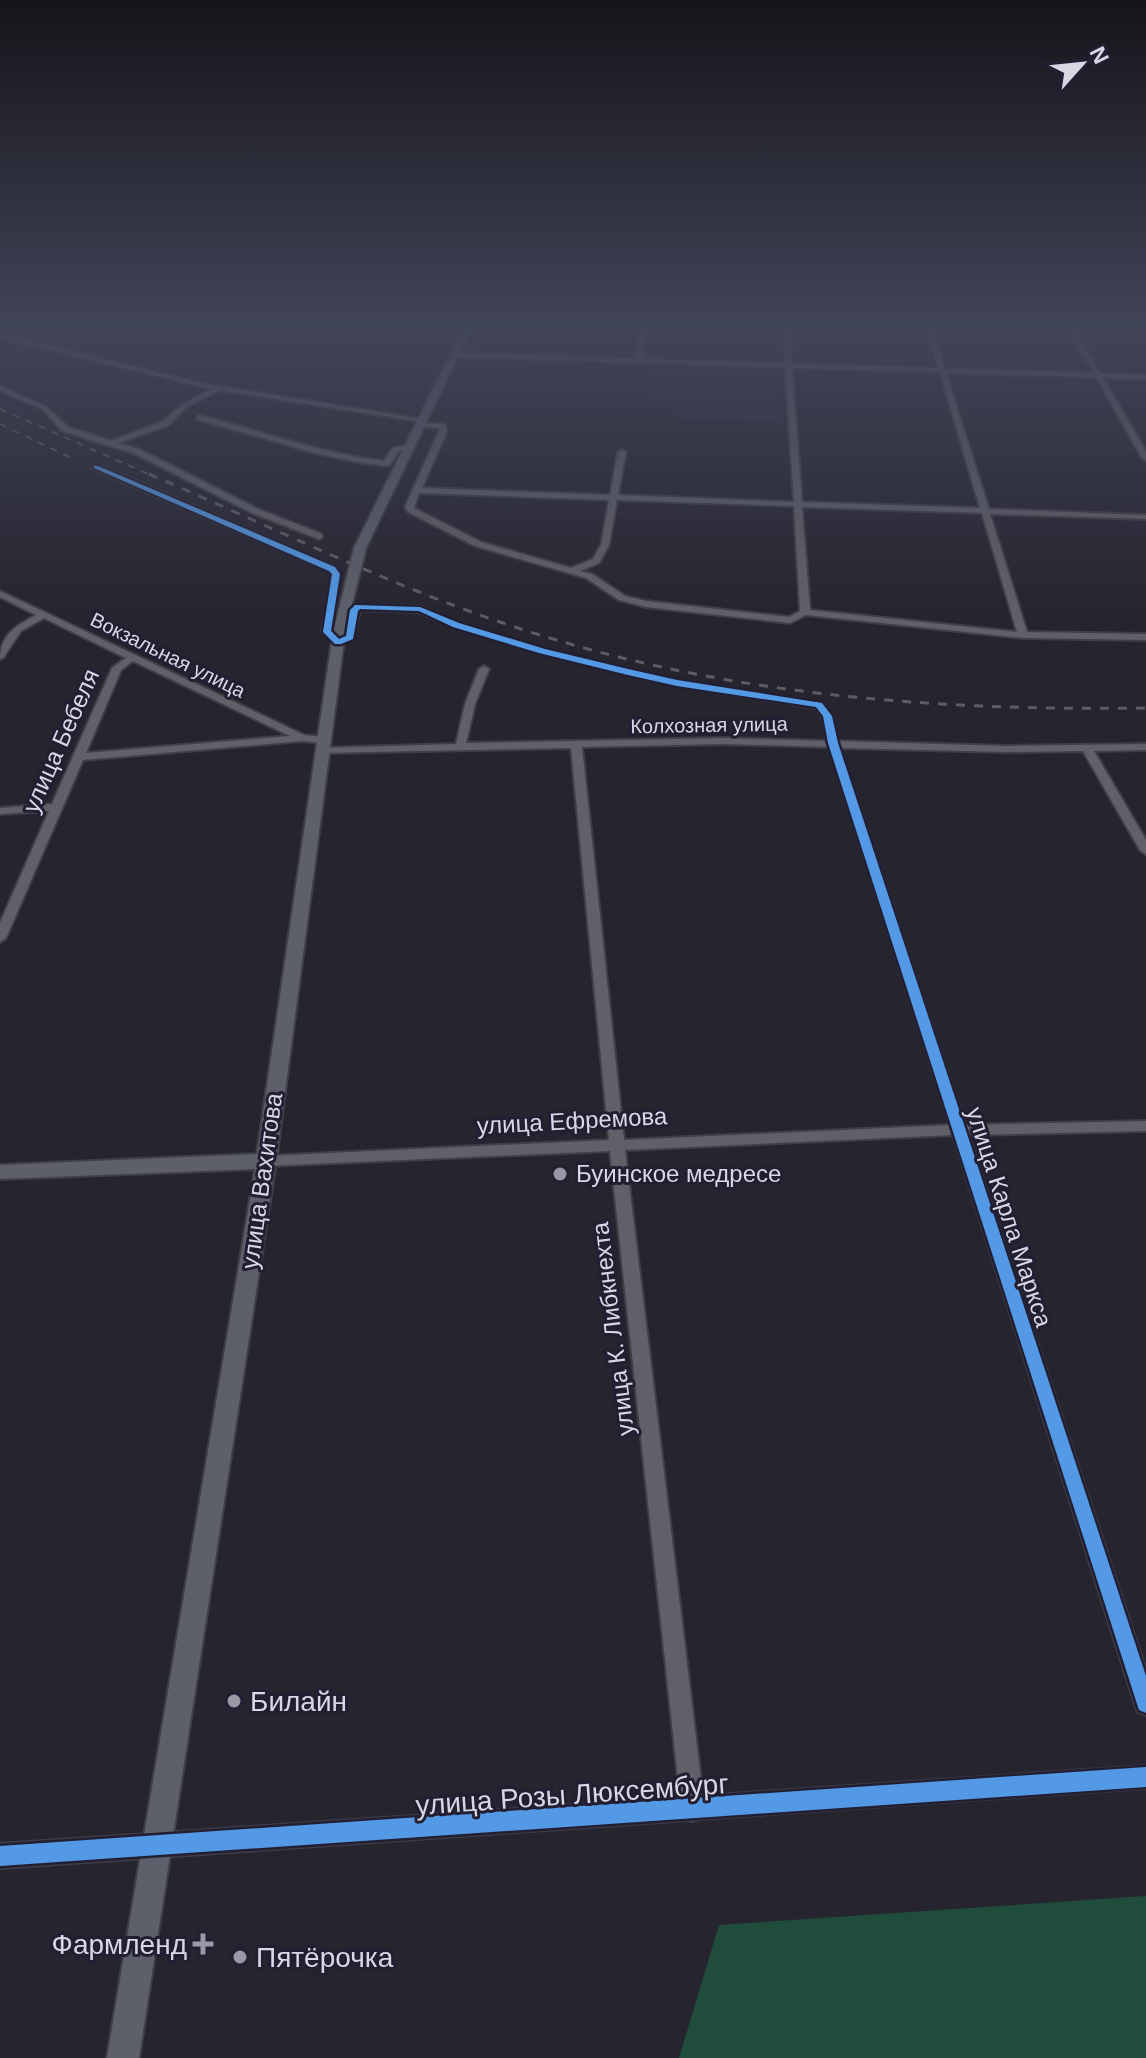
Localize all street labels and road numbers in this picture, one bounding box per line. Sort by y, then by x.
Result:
street label: Вокзальная улица [87,608,250,702]
street label: улица Бебеля [17,665,104,817]
street label: Колхозная улица [630,713,789,737]
street label: улица Вахитова [236,1091,287,1271]
street label: улица Ефремова [476,1102,669,1139]
street label: улица Карла Маркса [961,1103,1058,1331]
street label: улица К. Либкнехта [586,1220,639,1438]
street label: улица Розы Люксембург [415,1768,730,1821]

